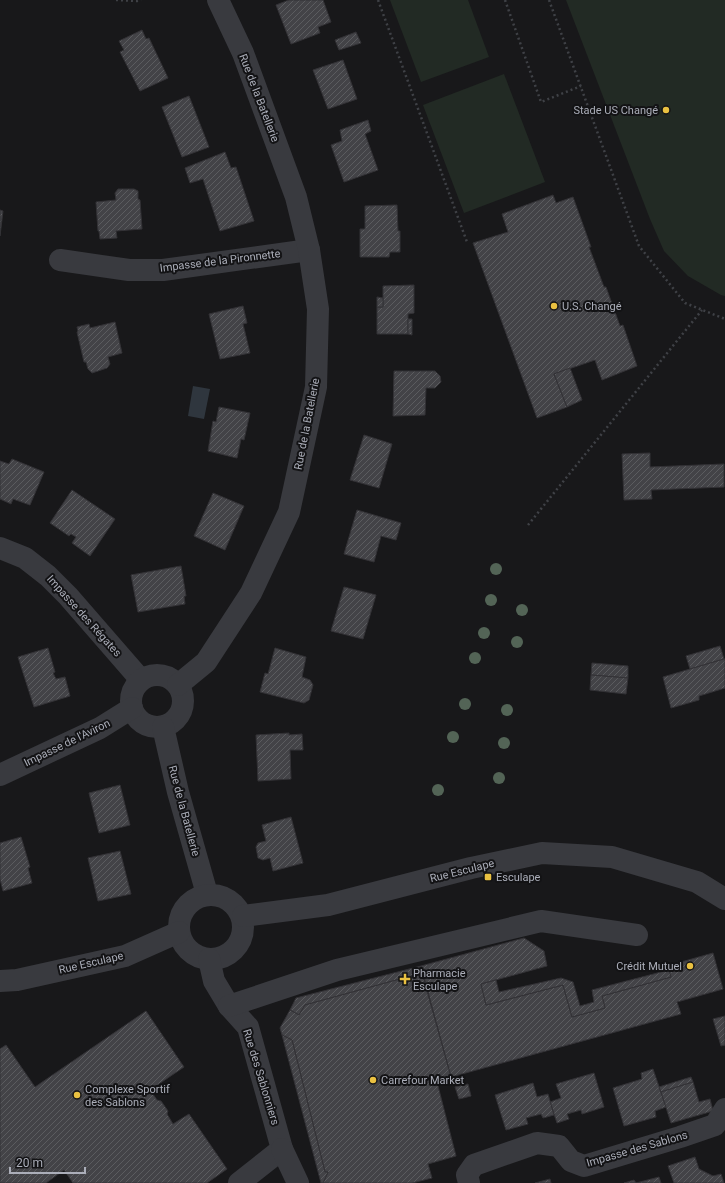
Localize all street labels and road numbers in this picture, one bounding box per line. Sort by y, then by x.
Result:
street label: Rue de la Batellerie [236,52,282,144]
street label: Impasse de la Pironnette [159,247,281,275]
street label: Rue de la Batellerie [292,377,322,471]
street label: Impasse des Régates [44,573,124,660]
street label: Impasse de l'Aviron [22,716,112,770]
street label: Rue de la Batellerie [166,764,202,858]
street label: Rue Esculape [428,857,496,885]
street label: Rue Esculape [57,949,125,977]
street label: Rue des Sablonniers [240,1027,282,1127]
street label: Impasse des Sablons [585,1128,689,1170]

